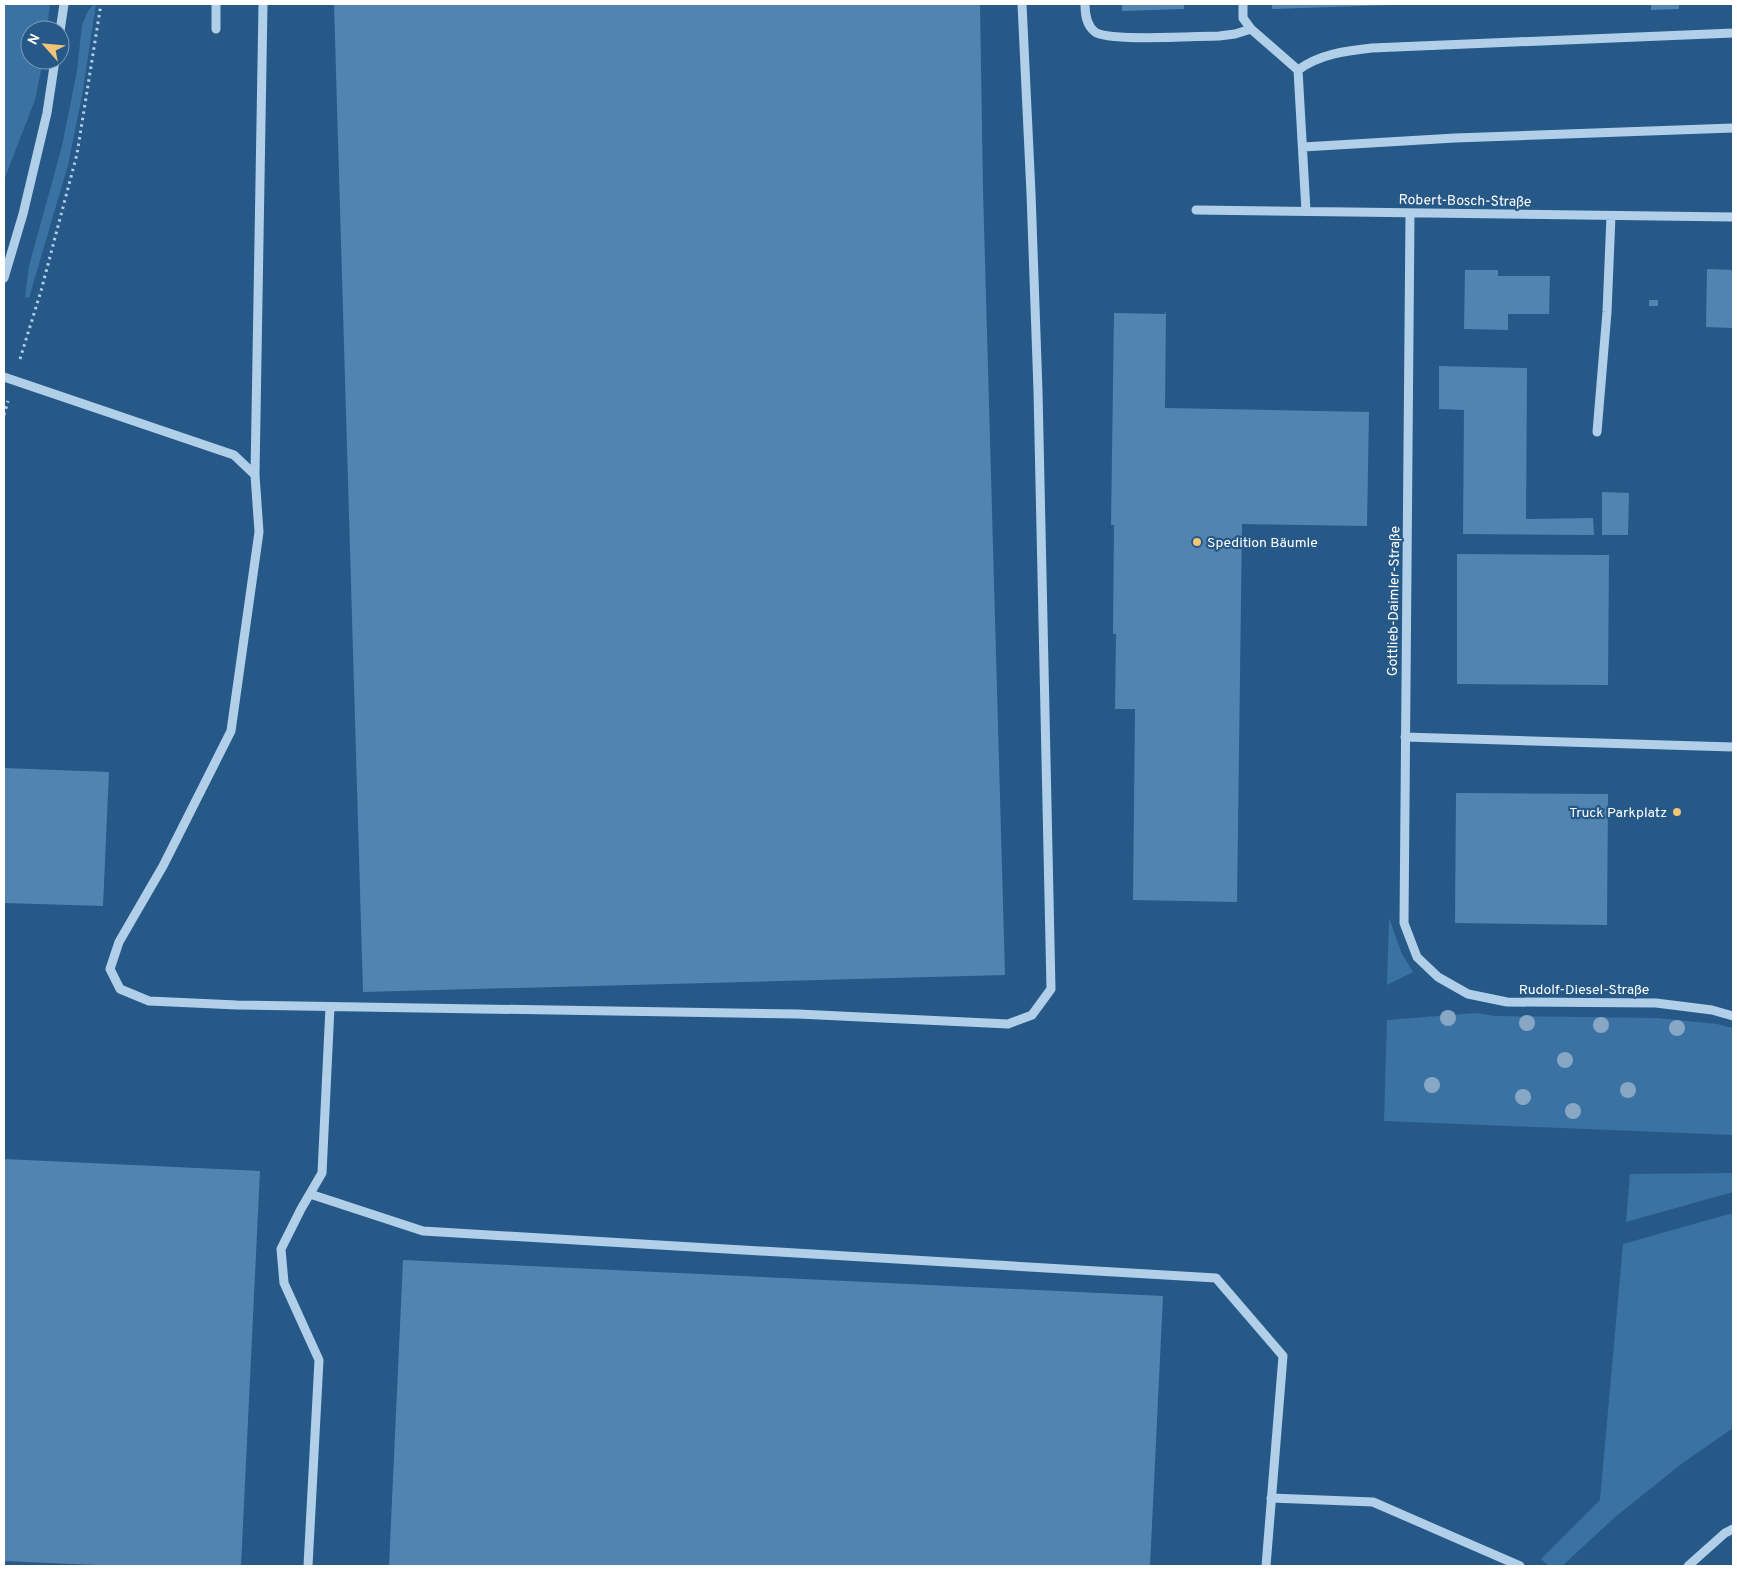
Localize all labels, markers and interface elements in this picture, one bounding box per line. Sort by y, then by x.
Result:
north arrow [20,20,70,70]
text: N [25,31,45,48]
street label: Robert-Bosch-Straße [1398,192,1531,211]
street label: Gottlieb-Daimler-Straße [1385,526,1404,676]
place label: Spedition Bäumle [1207,535,1318,552]
marker: Spedition Bäumle [1191,536,1203,548]
place label: Truck Parkplatz [1569,805,1667,822]
marker: Truck Parkplatz [1671,806,1683,818]
street label: Rudolf-Diesel-Straße [1519,982,1649,999]

